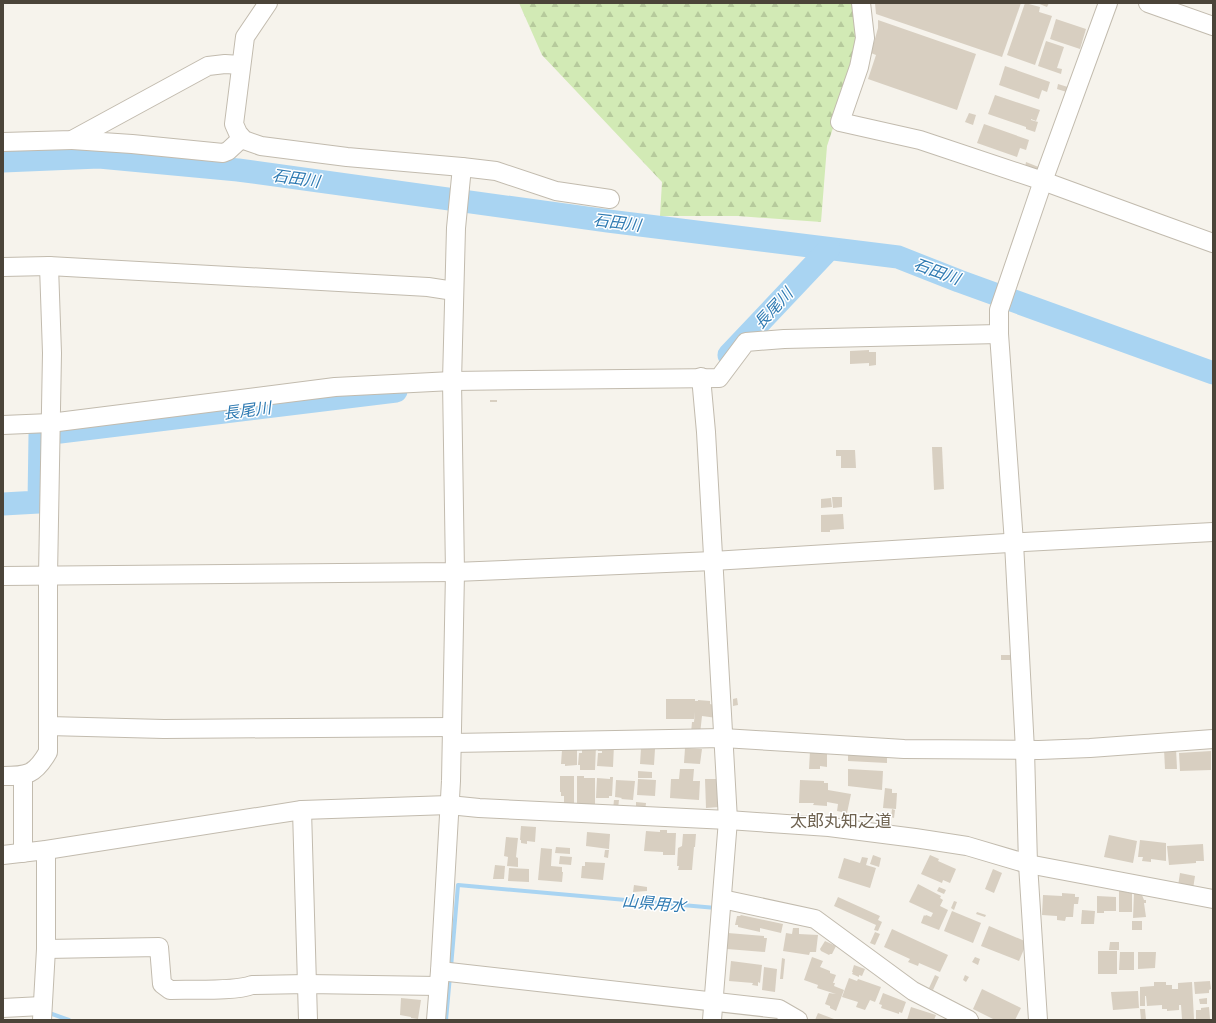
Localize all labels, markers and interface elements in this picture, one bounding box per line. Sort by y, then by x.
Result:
water label: 石田川 [271,165,323,191]
water label: 石田川 [592,209,644,234]
water label: 石田川 [911,253,965,288]
water label: 長尾川 [749,282,797,332]
water label: 長尾川 [222,397,274,422]
district label: 太郎丸知之道 [790,810,892,830]
water label: 山県用水 [621,890,689,915]

